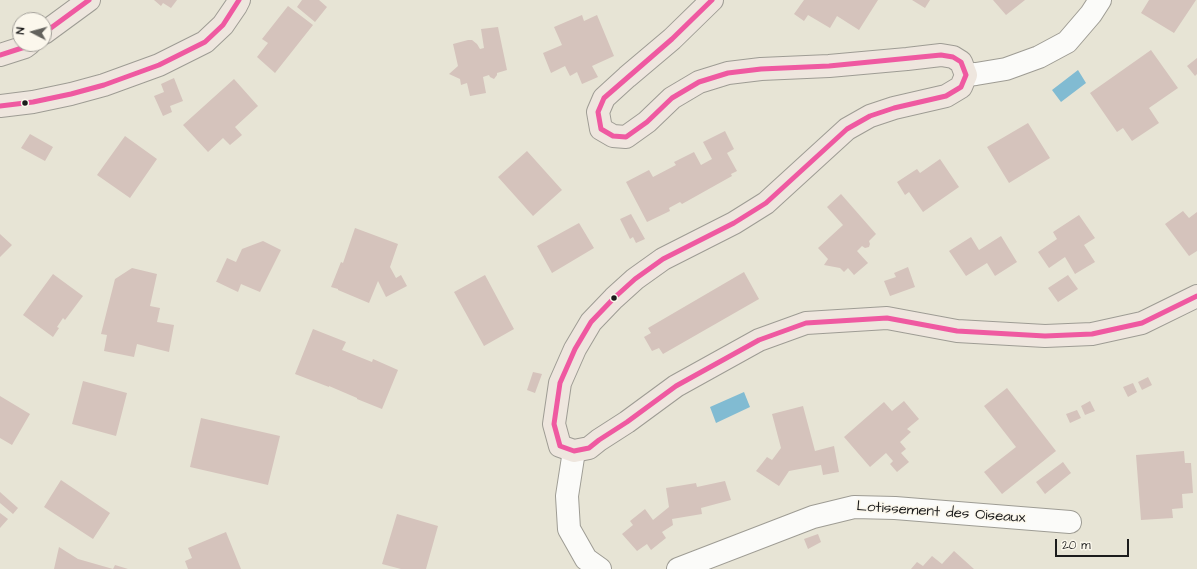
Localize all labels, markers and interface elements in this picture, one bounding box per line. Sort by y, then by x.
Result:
north arrow [12,12,52,52]
text: N [13,27,28,35]
unlabelled marker [20,98,30,108]
unlabelled marker [609,293,619,303]
street label: Lotissement des Oiseaux [856,498,1026,528]
scale bar [1057,531,1131,557]
text: 20 m [1062,537,1091,554]

